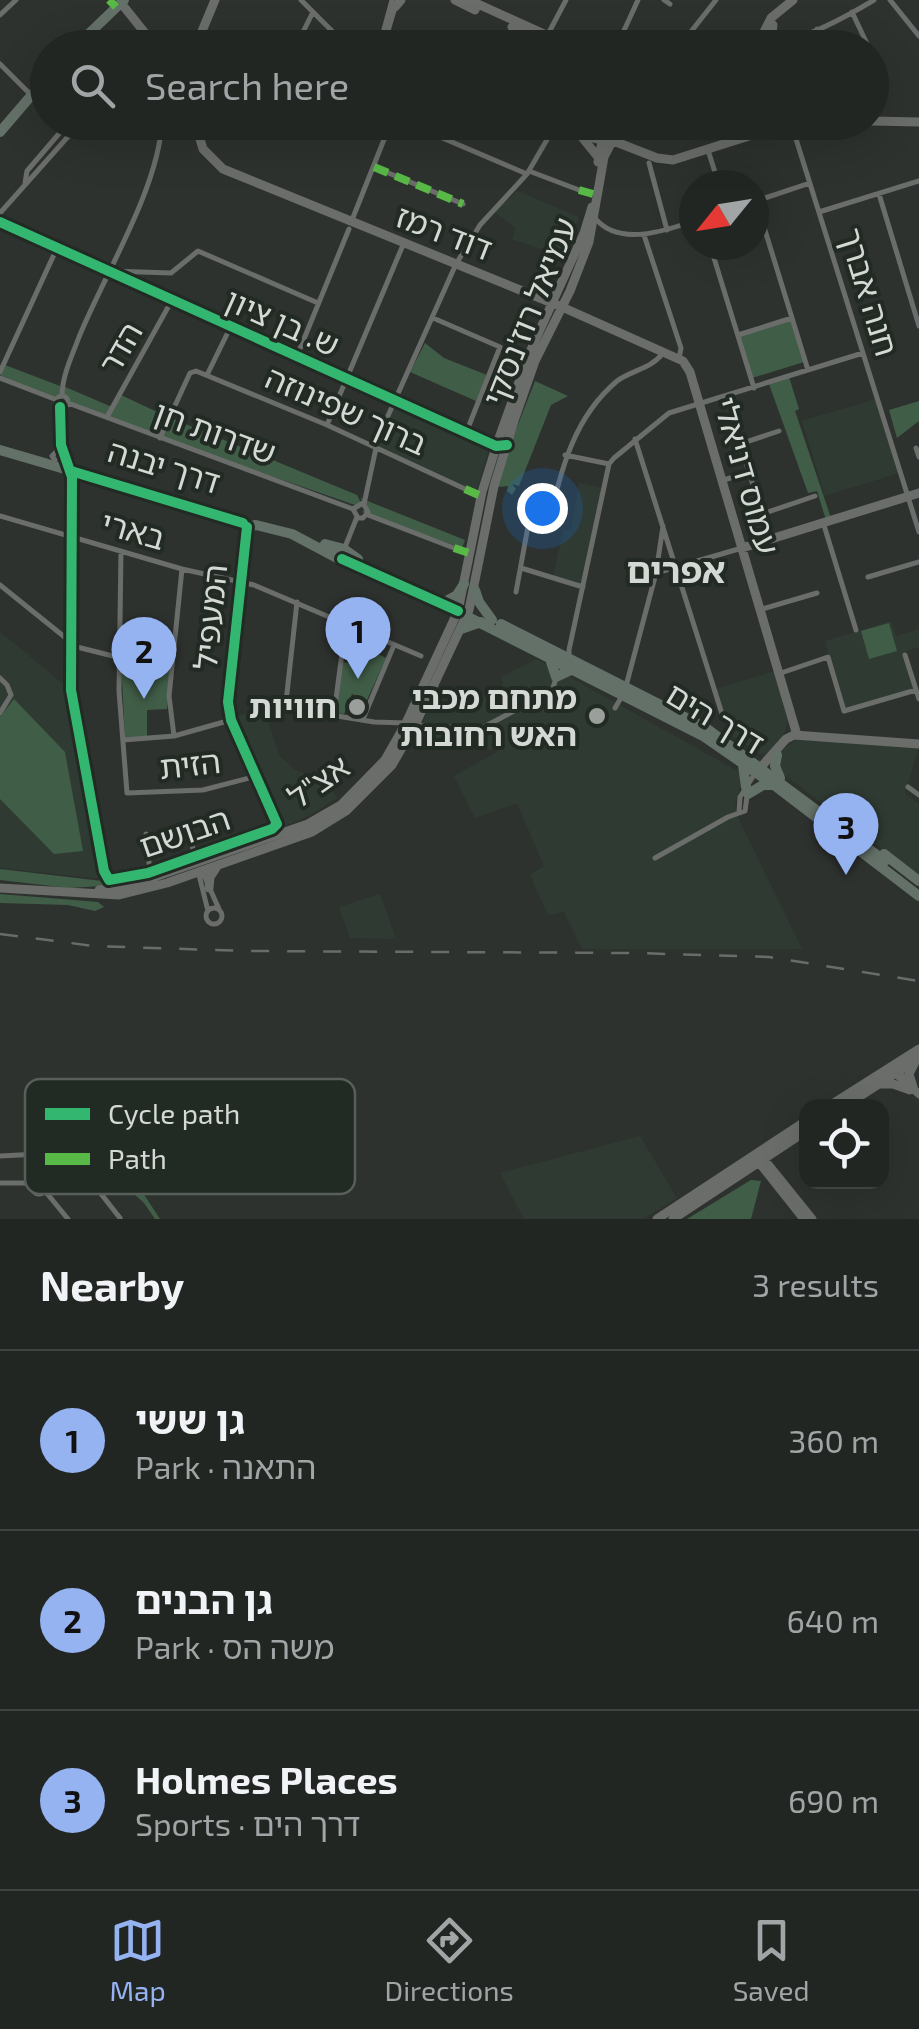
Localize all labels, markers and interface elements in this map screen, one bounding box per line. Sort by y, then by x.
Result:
search box [30,30,889,140]
icon: search [65,58,120,113]
text: Search here [145,62,349,108]
north arrow [679,170,769,260]
street label: דוד רמז [391,196,498,267]
street label: עמיאל רוז'נסקי [473,212,583,411]
street label: חנה אברך [832,223,907,360]
street label: ש. בן ציון [220,279,346,363]
street label: הדר [90,315,149,379]
street label: ברוך שפינוזה [260,357,433,462]
street label: שדרות חן [150,392,282,471]
street label: עמוס דניאלי [707,392,788,558]
street label: דרך יבנה [104,430,225,500]
your location [517,483,568,534]
street label: בארי [97,502,170,556]
district label: אפרים [626,548,726,590]
street label: המעפיל [185,562,233,671]
pin: 1 [326,596,390,679]
pin: 2 [112,616,176,699]
street label: דרך הים [660,673,772,761]
place label: מתחם מכבי האש רחובות [400,677,577,752]
place label: חוויות [249,686,337,724]
marker: חוויות [346,696,368,718]
marker: מתחם מכבי האש רחובות [586,705,608,727]
street label: הזית [157,741,222,785]
street label: אצ"ל [280,746,356,815]
pin: 3 [814,792,878,875]
street label: הבושם [134,798,235,864]
legend [25,1079,355,1194]
text: Cycle path [108,1096,240,1130]
map controls [799,1099,889,1189]
button: locate [799,1099,889,1189]
text: Path [108,1141,167,1175]
text: Nearby [40,1259,184,1309]
text: 3 results [752,1265,879,1303]
text: גן ששי [135,1396,245,1442]
text: 1 [66,1421,79,1459]
text: 360 m [788,1421,879,1459]
text: Park · התאנה [135,1447,316,1485]
text: גן הבנים [135,1576,273,1622]
text: 2 [63,1601,82,1639]
text: 640 m [787,1601,879,1639]
text: Park · משה הס [135,1627,334,1665]
text: Holmes Places [135,1756,398,1802]
text: 3 [63,1781,82,1819]
text: 690 m [788,1781,879,1819]
text: Sports · דרך הים [135,1804,360,1842]
tab: Map [109,1913,166,2007]
tab: Directions [385,1913,514,2007]
tab: Saved [733,1913,810,2007]

